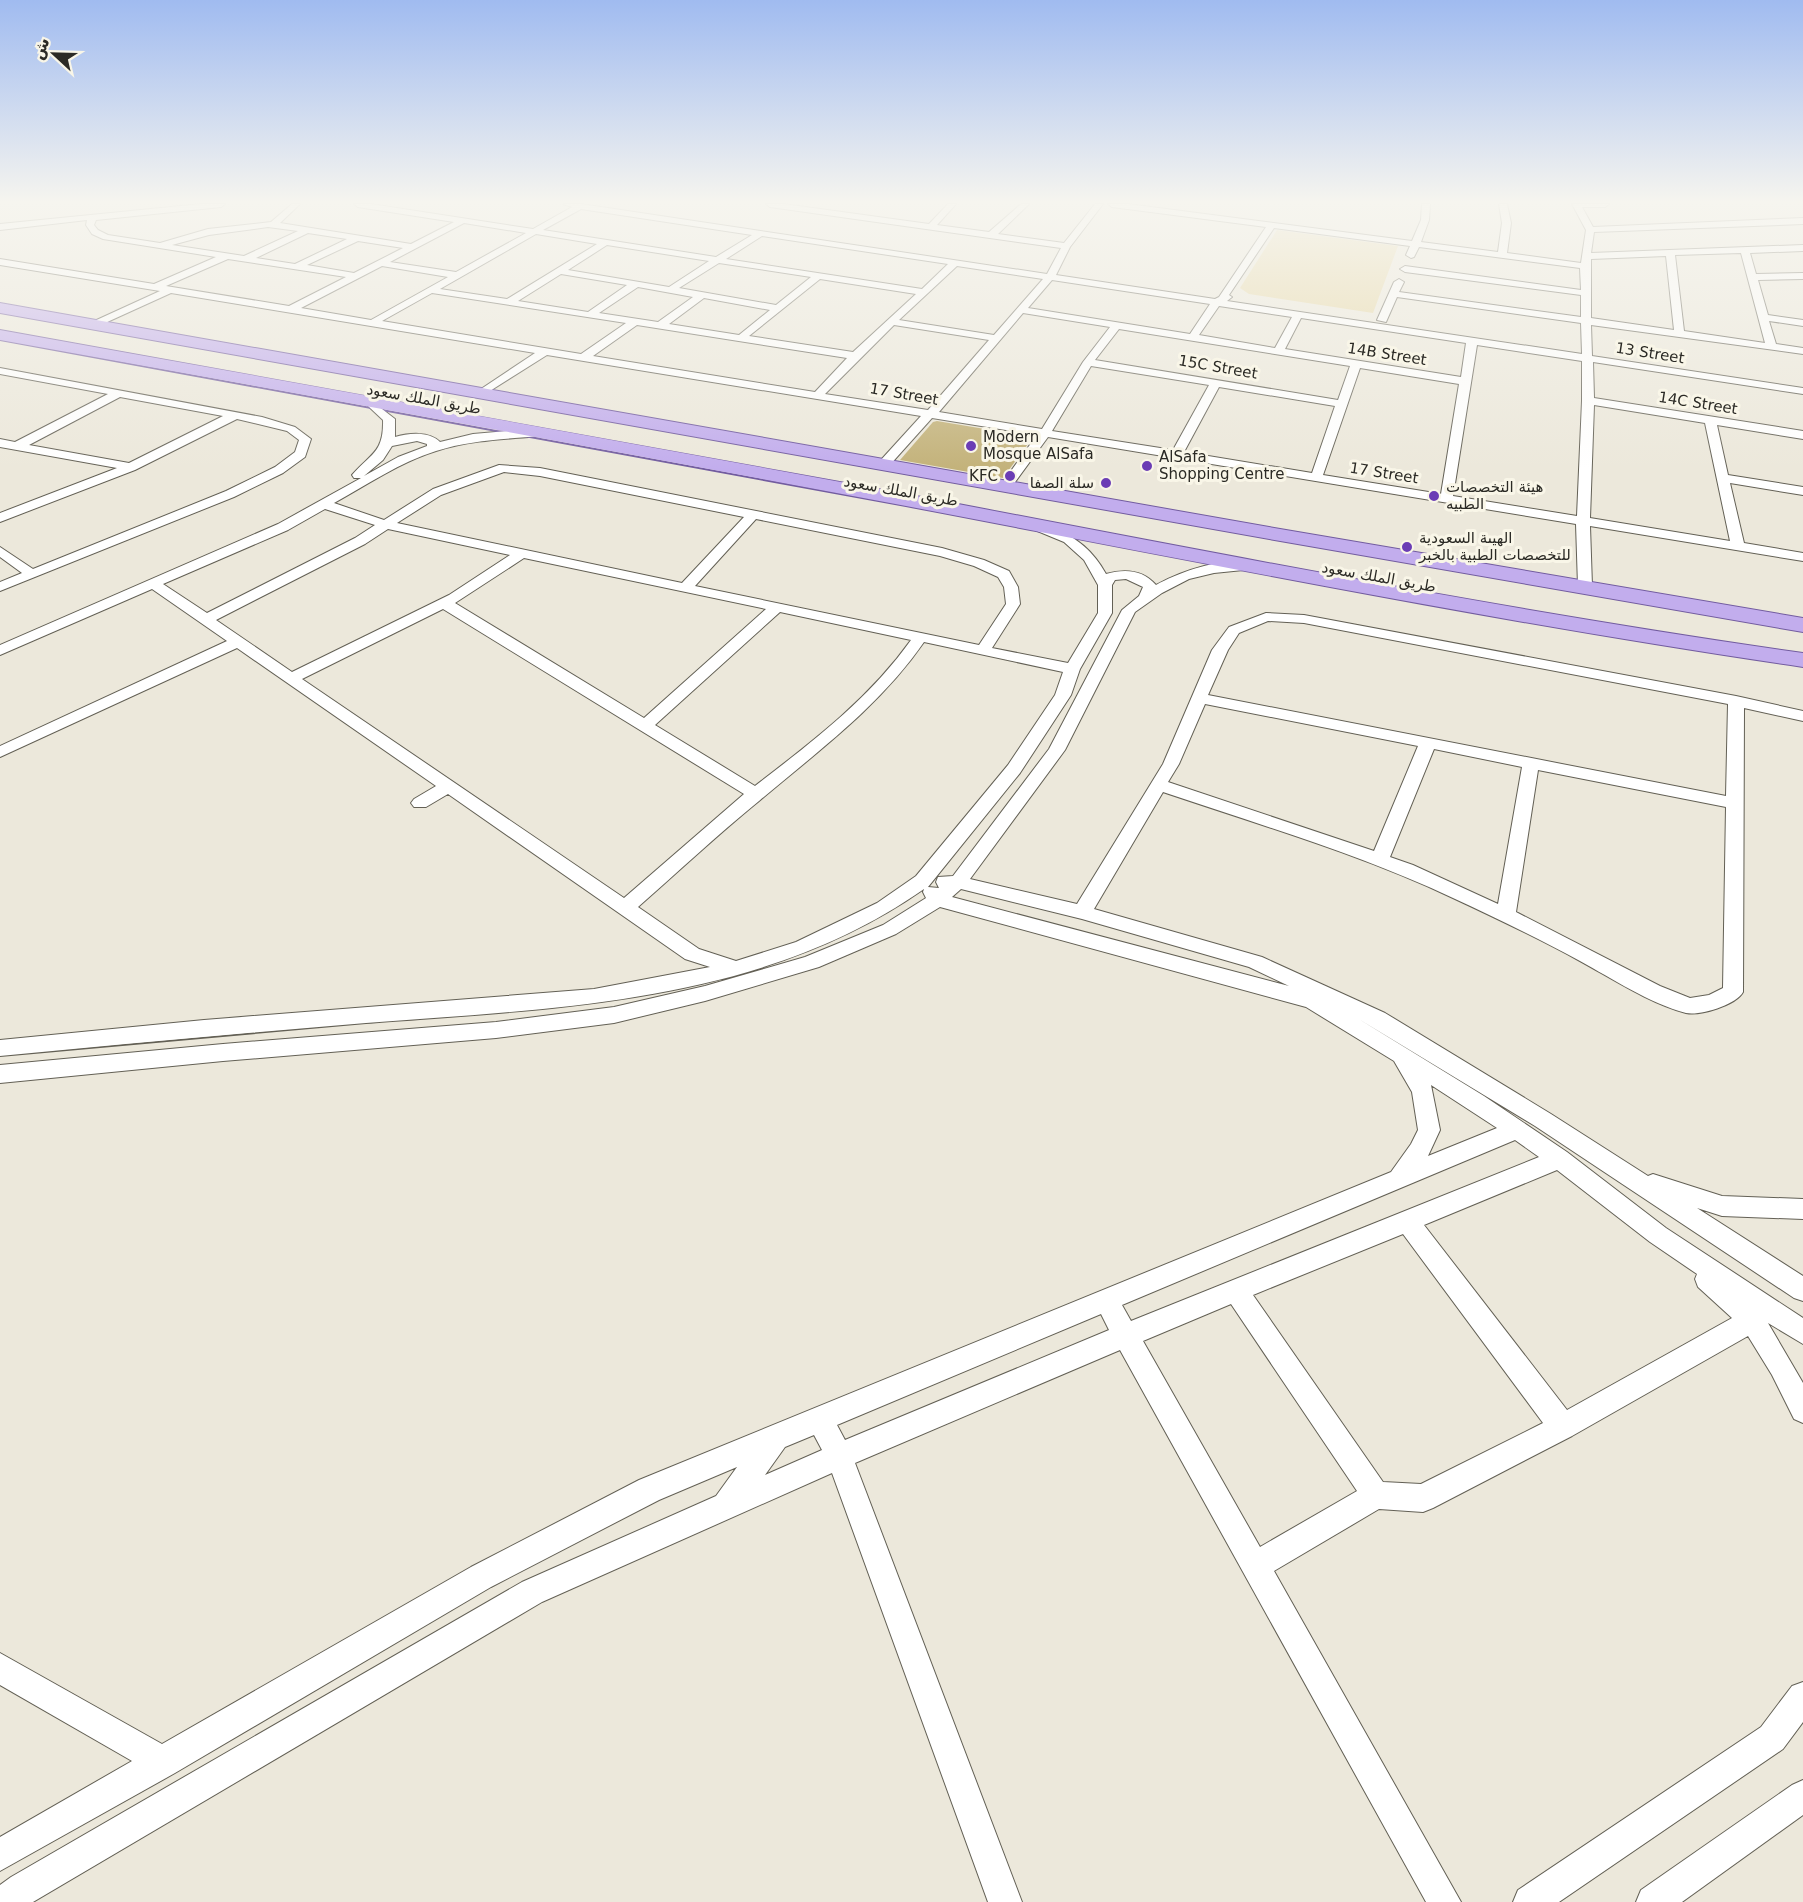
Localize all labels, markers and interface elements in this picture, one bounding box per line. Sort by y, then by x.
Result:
north arrow [24,24,84,84]
text: ش [28,35,53,62]
street label: 14B Street [1346,339,1428,369]
street label: 13 Street [1614,339,1686,367]
street label: 15C Street [1177,351,1259,383]
street label: 17 Street [868,379,940,409]
street label: طريق الملك سعود [365,380,483,418]
street label: 14C Street [1657,388,1739,418]
place label: Modern Mosque AlSafa [983,428,1094,463]
marker: Modern Mosque AlSafa [964,439,978,453]
place label: AlSafa Shopping Centre [1159,448,1284,483]
marker: AlSafa Shopping Centre [1140,459,1154,473]
street label: 17 Street [1348,459,1420,487]
place label: KFC [969,467,998,485]
marker: KFC [1003,469,1017,483]
street label: طريق الملك سعود [842,472,960,510]
place label: سلة الصفا [1030,474,1094,492]
marker: سلة الصفا [1099,476,1113,490]
place label: هيئة التخصصات الطبيه [1446,478,1544,513]
marker: هيئة التخصصات الطبيه [1427,489,1441,503]
place label: الهيىة السعودية للتخصصات الطبية بالخبر [1418,529,1571,564]
marker: الهيىة السعودية للتخصصات الطبية بالخبر [1400,540,1414,554]
street label: طريق الملك سعود [1320,558,1438,596]

